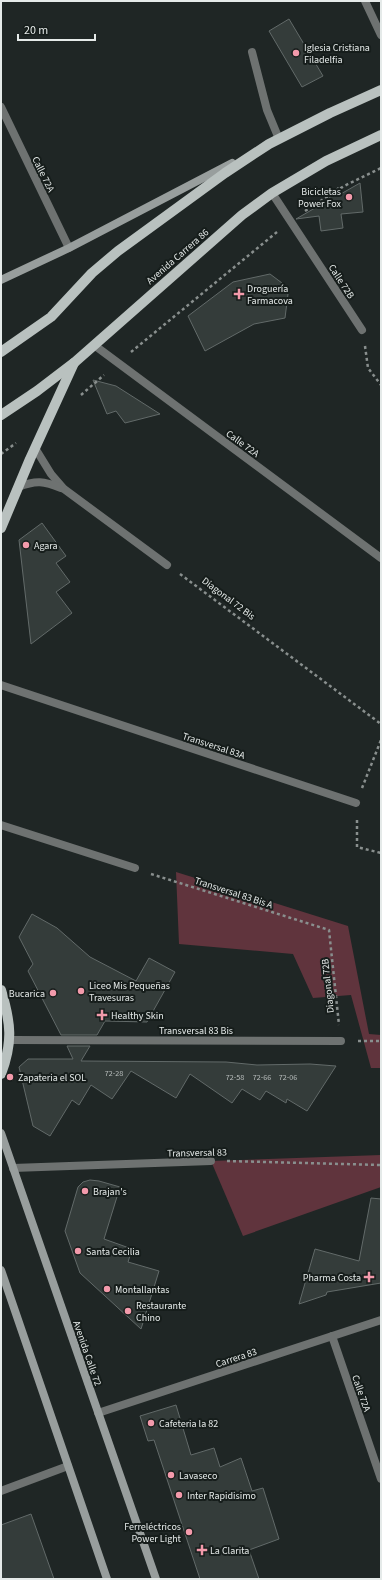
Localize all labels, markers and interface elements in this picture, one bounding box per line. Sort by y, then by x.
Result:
scale bar [18,16,95,42]
text: 20 m [24,22,48,39]
place label: Iglesia Cristiana Filadelfia [304,41,370,67]
marker: Iglesia Cristiana Filadelfia [291,48,301,58]
street label: Calle 72A [28,154,58,195]
place label: Bicicletas Power Fox [298,185,342,211]
marker: Bicicletas Power Fox [344,192,354,202]
street label: Avenida Carrera 86 [144,226,212,288]
street label: Calle 72B [325,262,358,302]
place label: Droguería Farmacova [247,282,293,308]
marker: Droguería Farmacova [234,289,244,299]
street label: Calle 72A [223,427,262,461]
place label: Agara [34,539,58,553]
marker: Agara [21,540,31,550]
street label: Diagonal 72 Bis [199,574,258,624]
street label: Transversal 83A [181,729,247,763]
street label: Transversal 83 Bis A [193,874,275,912]
street label: Diagonal 72B [318,958,338,1014]
place label: Liceo Mis Pequeñas Travesuras [89,979,170,1005]
marker: Liceo Mis Pequeñas Travesuras [76,986,86,996]
place label: Bucarica [9,987,45,1001]
marker: Bucarica [48,988,58,998]
marker: Healthy Skin [96,1009,108,1021]
place label: Healthy Skin [111,1009,164,1023]
street label: Transversal 83 Bis [159,1024,233,1038]
house number: 72-28 [105,1068,123,1079]
place label: Zapateria el SOL [18,1071,86,1085]
marker: Zapateria el SOL [5,1072,15,1082]
house number: 72-58 [226,1072,244,1083]
house number: 72-66 [253,1072,271,1083]
house number: 72-06 [279,1072,297,1083]
street label: Transversal 83 [167,1145,227,1161]
place label: Brajan's [93,1185,127,1199]
marker: Brajan's [80,1186,90,1196]
place label: Santa Cecilia [86,1245,140,1259]
marker: Santa Cecilia [73,1246,83,1256]
place label: Pharma Costa [303,1271,361,1285]
marker: Pharma Costa [364,1272,374,1282]
place label: Montallantas [115,1283,169,1297]
marker: Montallantas [102,1284,112,1294]
place label: Restaurante Chino [136,1299,186,1325]
marker: Restaurante Chino [123,1306,133,1316]
street label: Avenida Calle 72 [69,1319,105,1388]
street label: Carrera 83 [214,1345,259,1371]
street label: Calle 72A [348,1373,374,1414]
place label: Cafeteria la 82 [159,1417,218,1431]
marker: Cafeteria la 82 [146,1418,156,1428]
place label: Lavaseco [179,1469,217,1483]
marker: Lavaseco [166,1470,176,1480]
place label: Inter Rapidisimo [187,1489,256,1503]
marker: Inter Rapidisimo [174,1490,184,1500]
place label: Ferreléctricos Power Light [124,1520,182,1546]
marker: Ferreléctricos Power Light [184,1527,194,1537]
place label: La Clarita [210,1544,249,1558]
marker: La Clarita [197,1545,207,1555]

